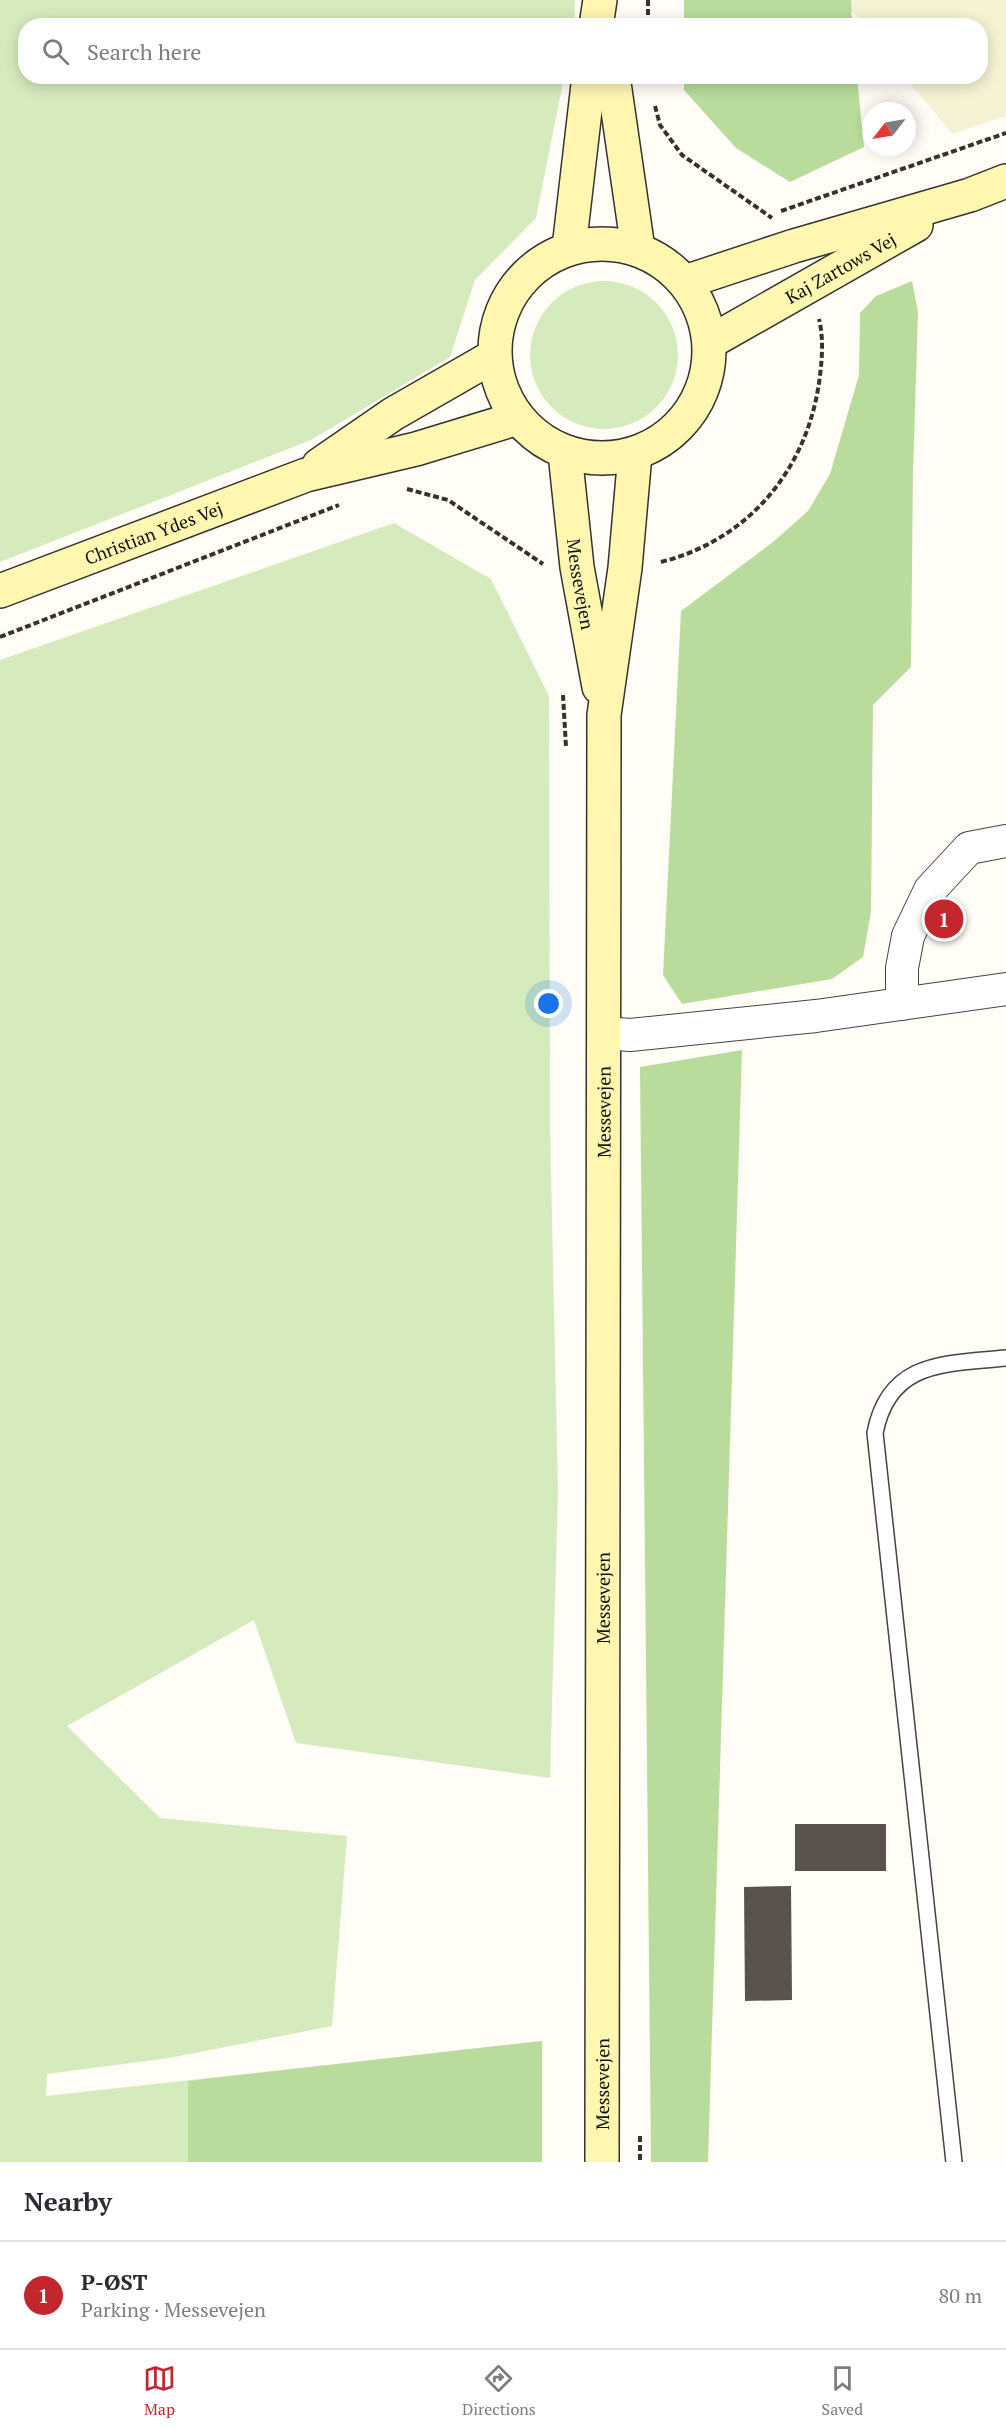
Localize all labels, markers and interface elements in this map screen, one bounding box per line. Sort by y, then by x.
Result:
search box [18,18,988,84]
icon: search [39,35,72,68]
text: Search here [87,37,201,66]
north arrow [862,102,916,156]
street label: Kaj Zartows Vej [781,227,900,309]
street label: Christian Ydes Vej [81,496,226,570]
street label: Messevejen [562,537,600,632]
pin: 1 [924,896,964,942]
your location [534,989,563,1018]
street label: Messevejen [591,1066,616,1158]
street label: Messevejen [591,1552,615,1644]
street label: Messevejen [590,2038,614,2130]
text: Nearby [24,2184,112,2218]
text: P-ØST [81,2267,147,2296]
text: 1 [38,2282,49,2309]
text: 80 m [939,2282,982,2309]
text: Parking · Messevejen [81,2296,266,2323]
tab: Map [143,2362,176,2420]
tab: Directions [462,2362,536,2420]
tab: Saved [822,2362,863,2420]

